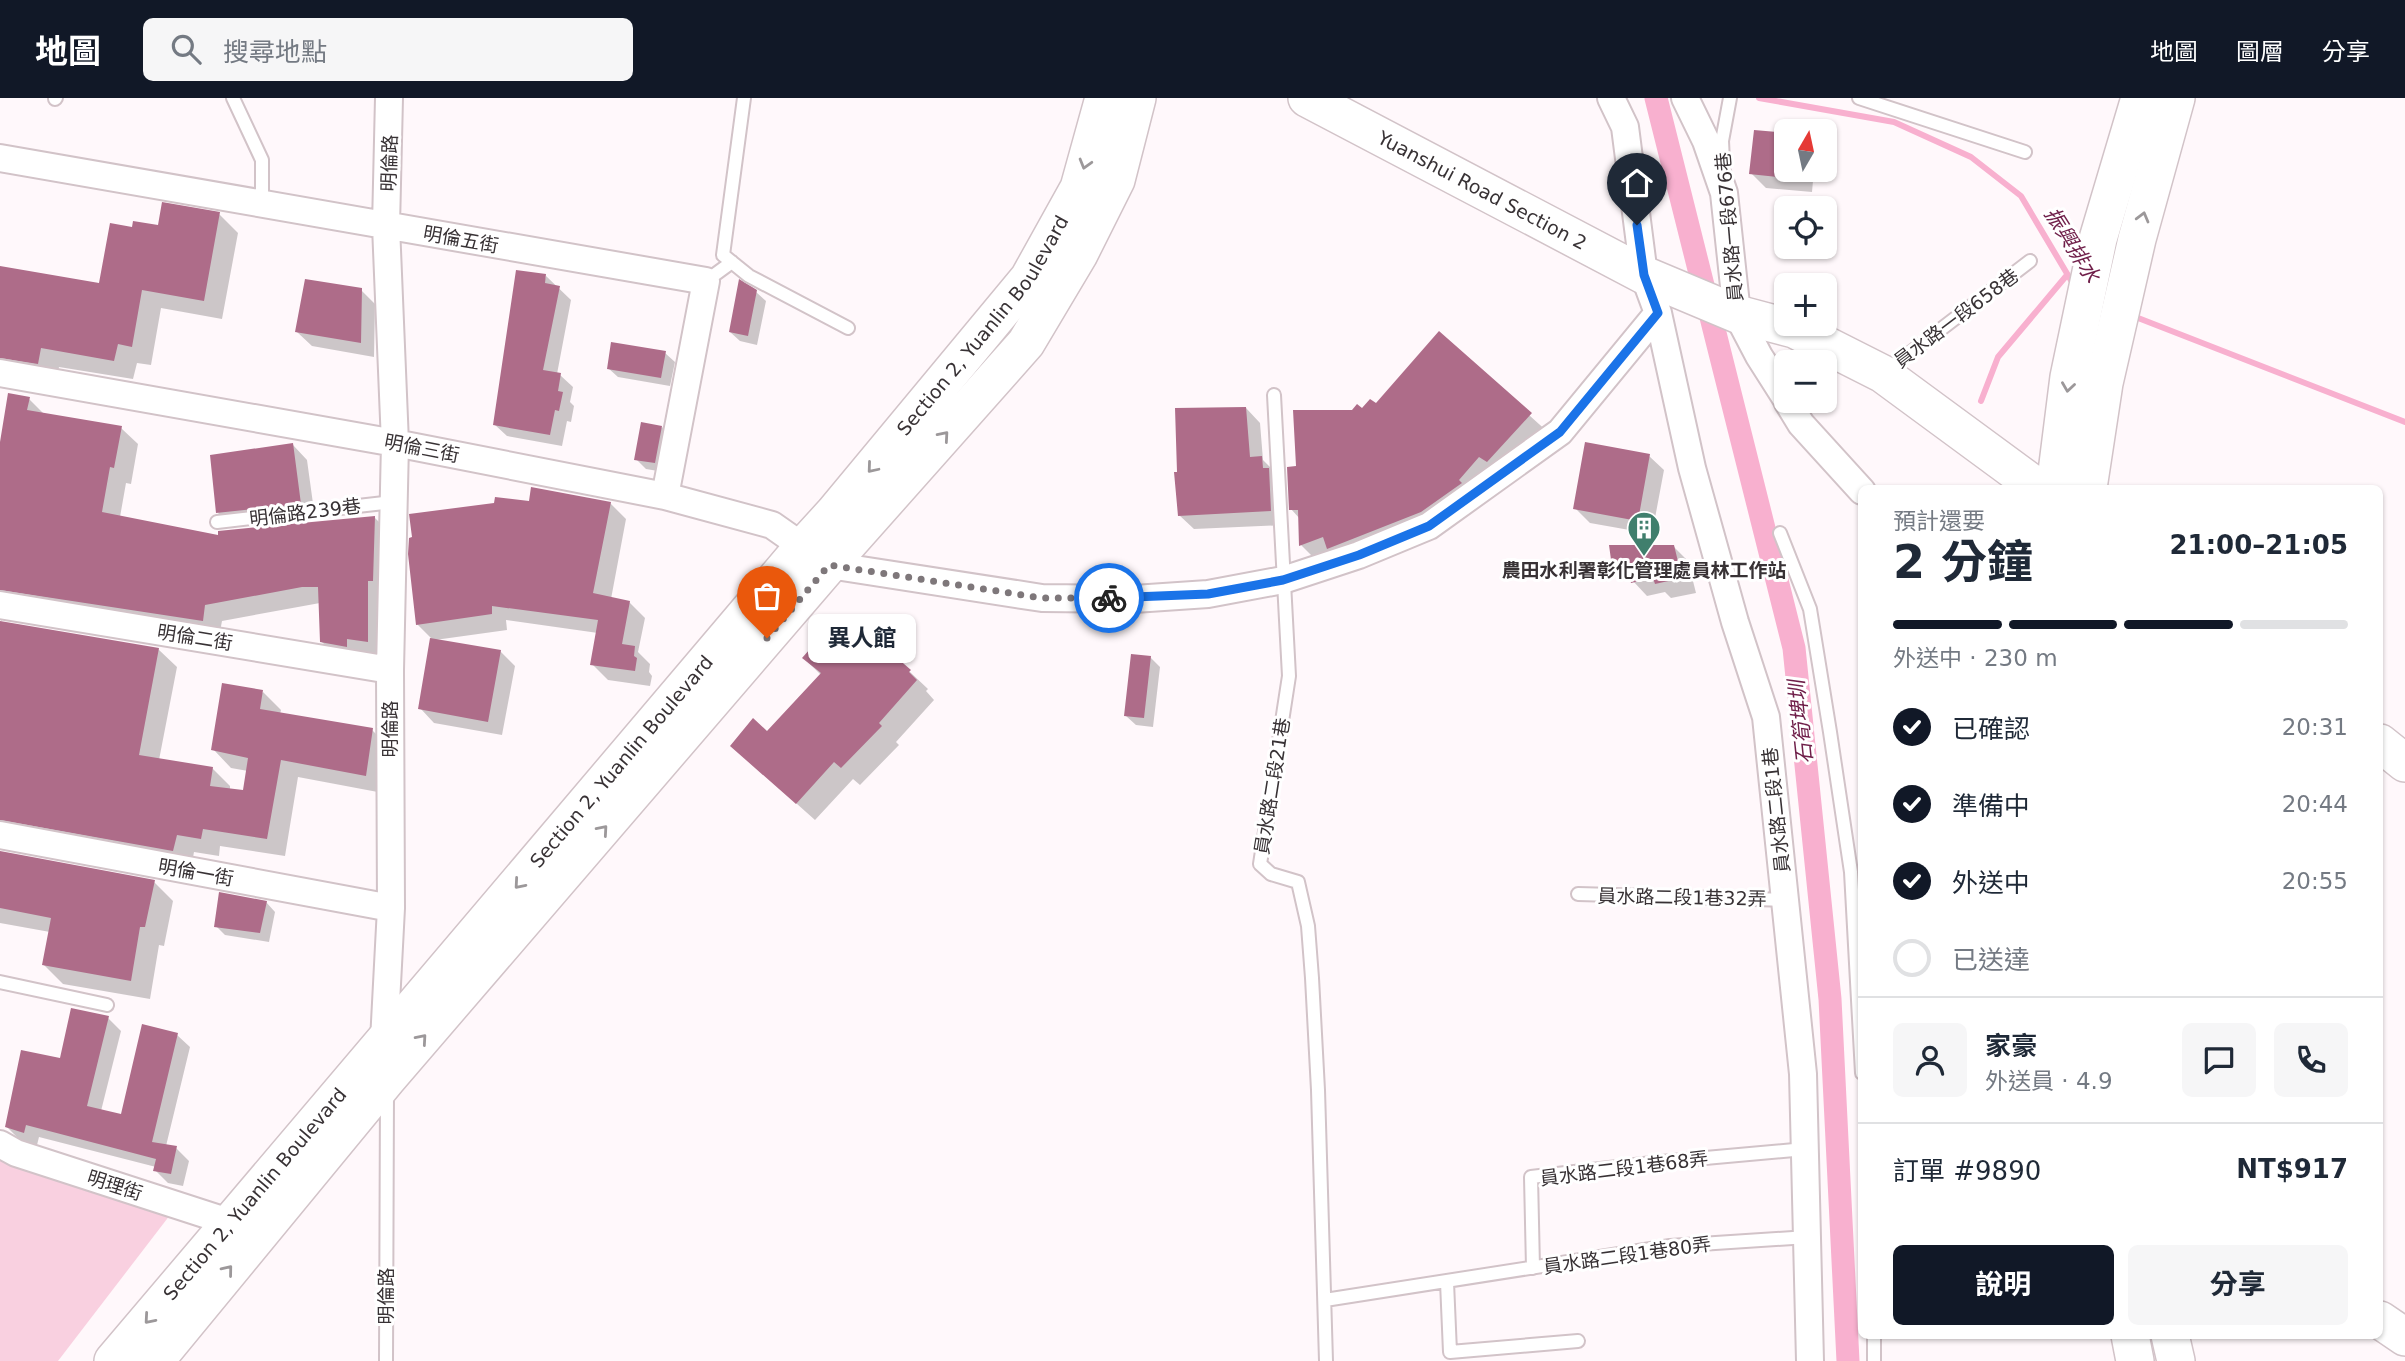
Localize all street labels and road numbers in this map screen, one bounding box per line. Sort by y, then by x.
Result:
street label: Yuanshui Road Section 2 [1373,126,1591,254]
street label: 明倫路 [377,134,401,192]
street label: 員水路一段676巷 [1711,151,1747,303]
street label: Section 2, Yuanlin Boulevard [892,212,1073,440]
street label: 明倫五街 [422,222,500,256]
street label: 員水路一段658巷 [1889,264,2023,372]
street label: 明倫三街 [383,430,461,466]
street label: 明倫路239巷 [248,494,362,530]
street label: 明倫二街 [156,620,234,654]
street label: Section 2, Yuanlin Boulevard [525,651,717,872]
street label: 明倫路 [379,700,401,758]
street label: 員水路二段21巷 [1250,716,1294,856]
street label: 員水路二段1巷 [1758,746,1794,874]
street label: 明倫一街 [157,855,235,889]
street label: 員水路二段1巷32弄 [1597,885,1767,909]
street label: Section 2, Yuanlin Boulevard [159,1084,351,1304]
street label: 員水路二段1巷68弄 [1539,1147,1709,1189]
street label: 明理街 [84,1166,146,1204]
street label: 員水路二段1巷80弄 [1542,1232,1712,1278]
street label: 明倫路 [375,1267,397,1325]

